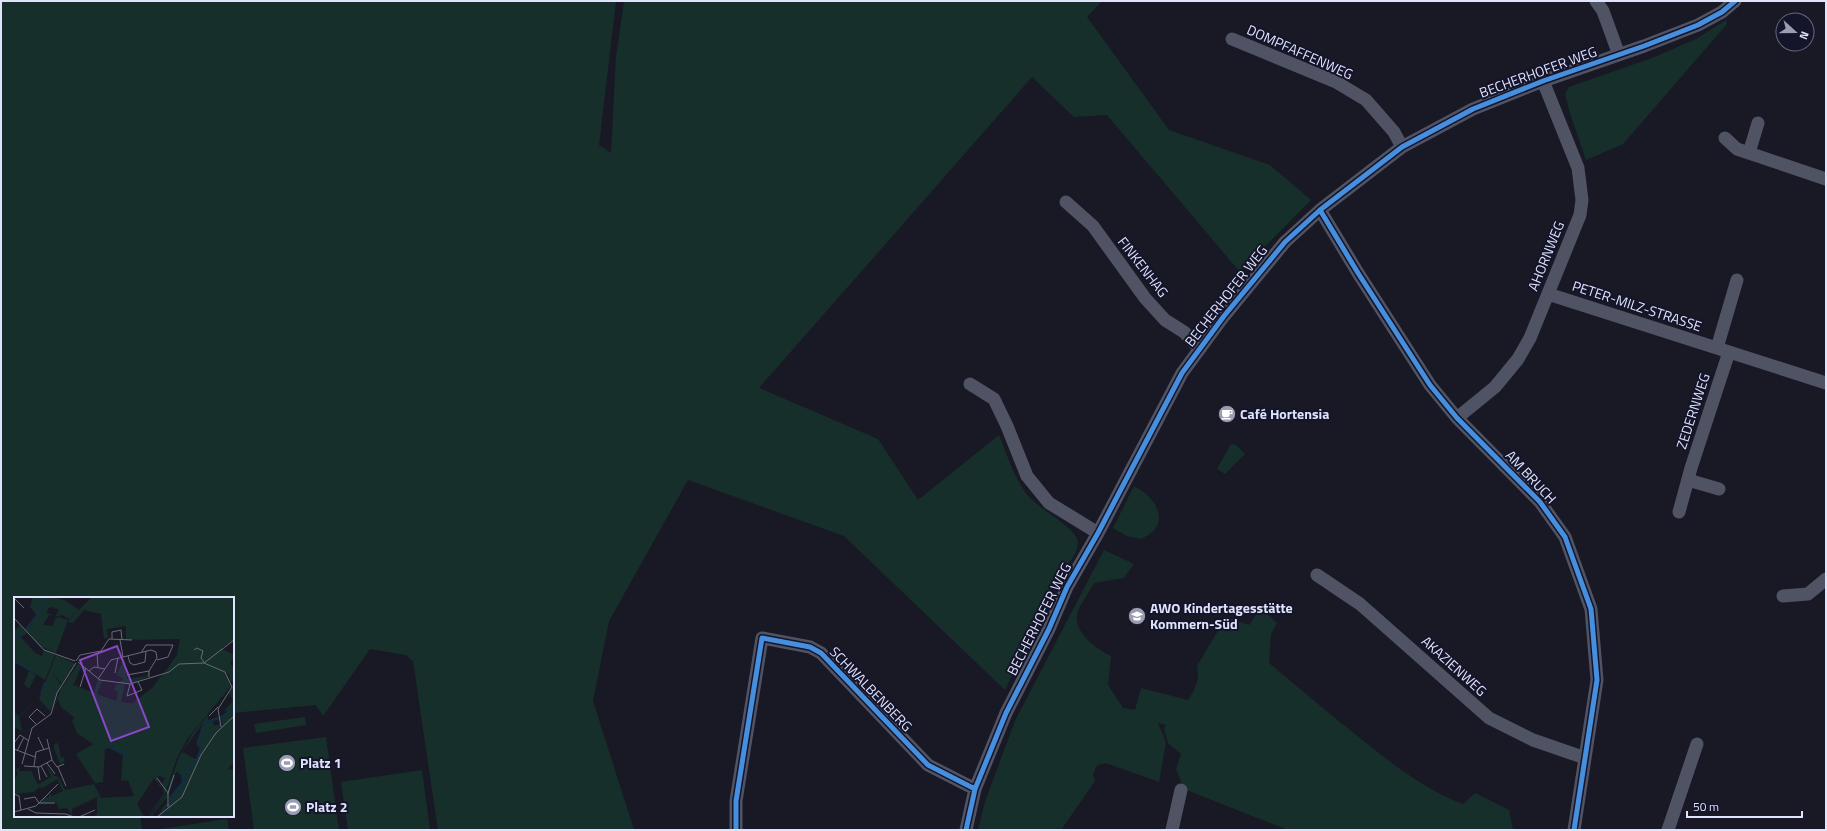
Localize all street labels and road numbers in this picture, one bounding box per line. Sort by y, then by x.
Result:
street label: DOMPFAFFENWEG [1244,19,1357,84]
street label: BECHERHOFER WEG [1476,40,1600,103]
street label: AHORNWEG [1522,218,1569,294]
street label: FINKENHAG [1113,232,1174,301]
street label: BECHERHOFER WEG [1179,240,1272,351]
street label: PETER-MILZ-STRASSE [1570,275,1705,336]
street label: ZEDERNWEG [1670,370,1715,452]
street label: AM BRUCH [1501,445,1562,508]
street label: BECHERHOFER WEG [1001,559,1076,679]
street label: AKAZIENWEG [1417,631,1492,701]
street label: SCHWALBENBERG [825,641,918,736]

